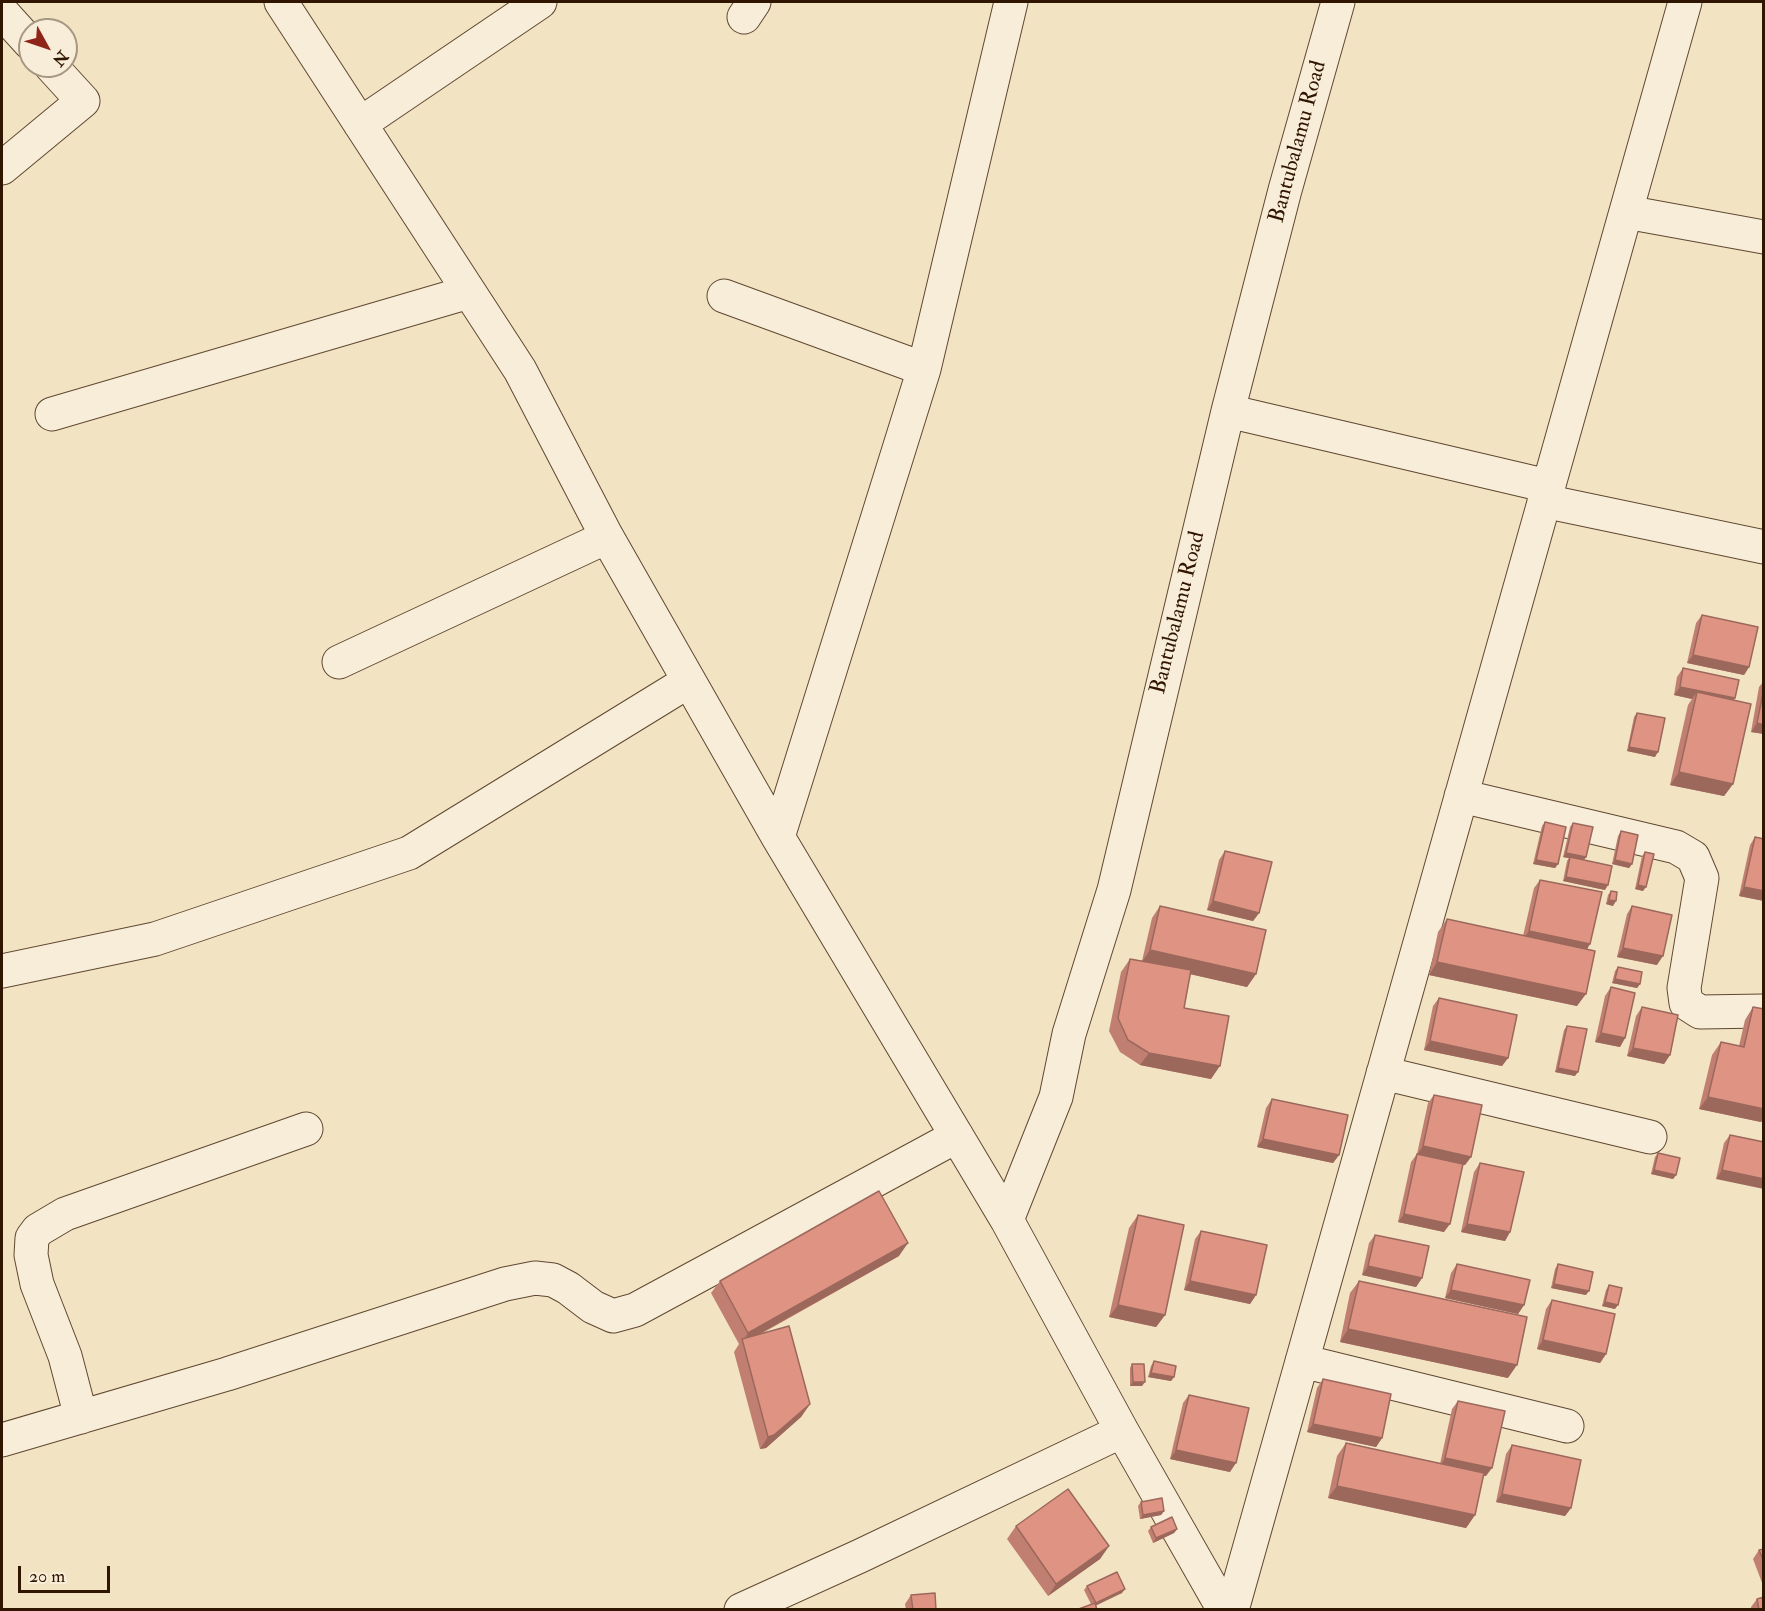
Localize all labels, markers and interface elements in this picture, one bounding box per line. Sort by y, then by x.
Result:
north arrow [18,18,78,78]
text: N [48,46,73,70]
street label: Bantubalamu Road [1265,58,1333,226]
street label: Bantubalamu Road [1146,529,1212,697]
scale bar [21,1554,112,1592]
text: 20 m [29,1565,65,1588]

